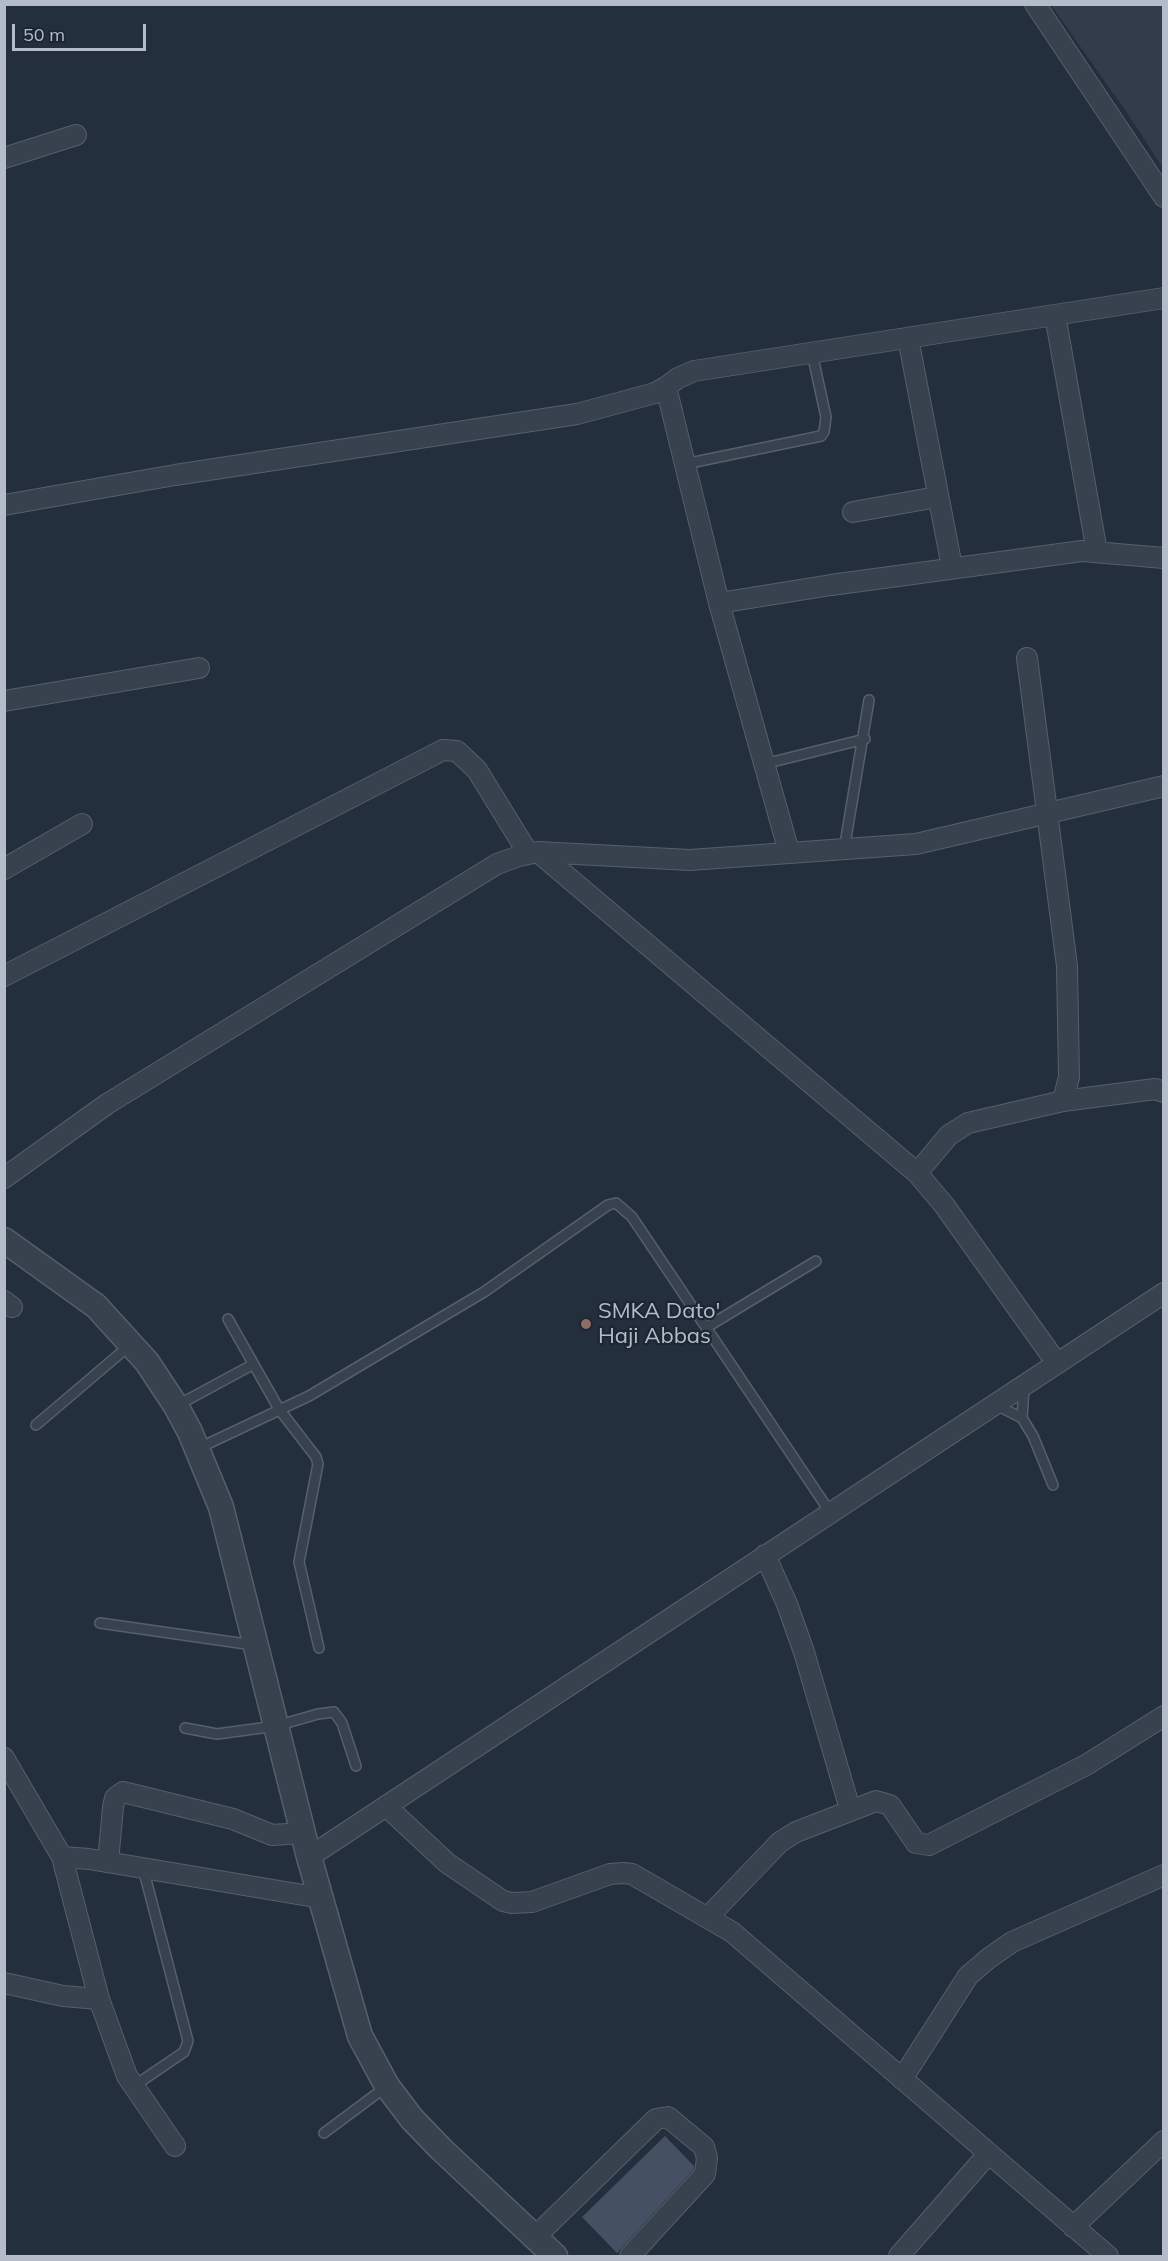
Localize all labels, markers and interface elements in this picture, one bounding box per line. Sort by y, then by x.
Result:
scale bar [15,12,148,50]
text: 50 m [23,23,65,46]
place label: SMKA Dato' Haji Abbas [598,1298,720,1350]
marker: SMKA Dato' Haji Abbas [579,1317,593,1331]

